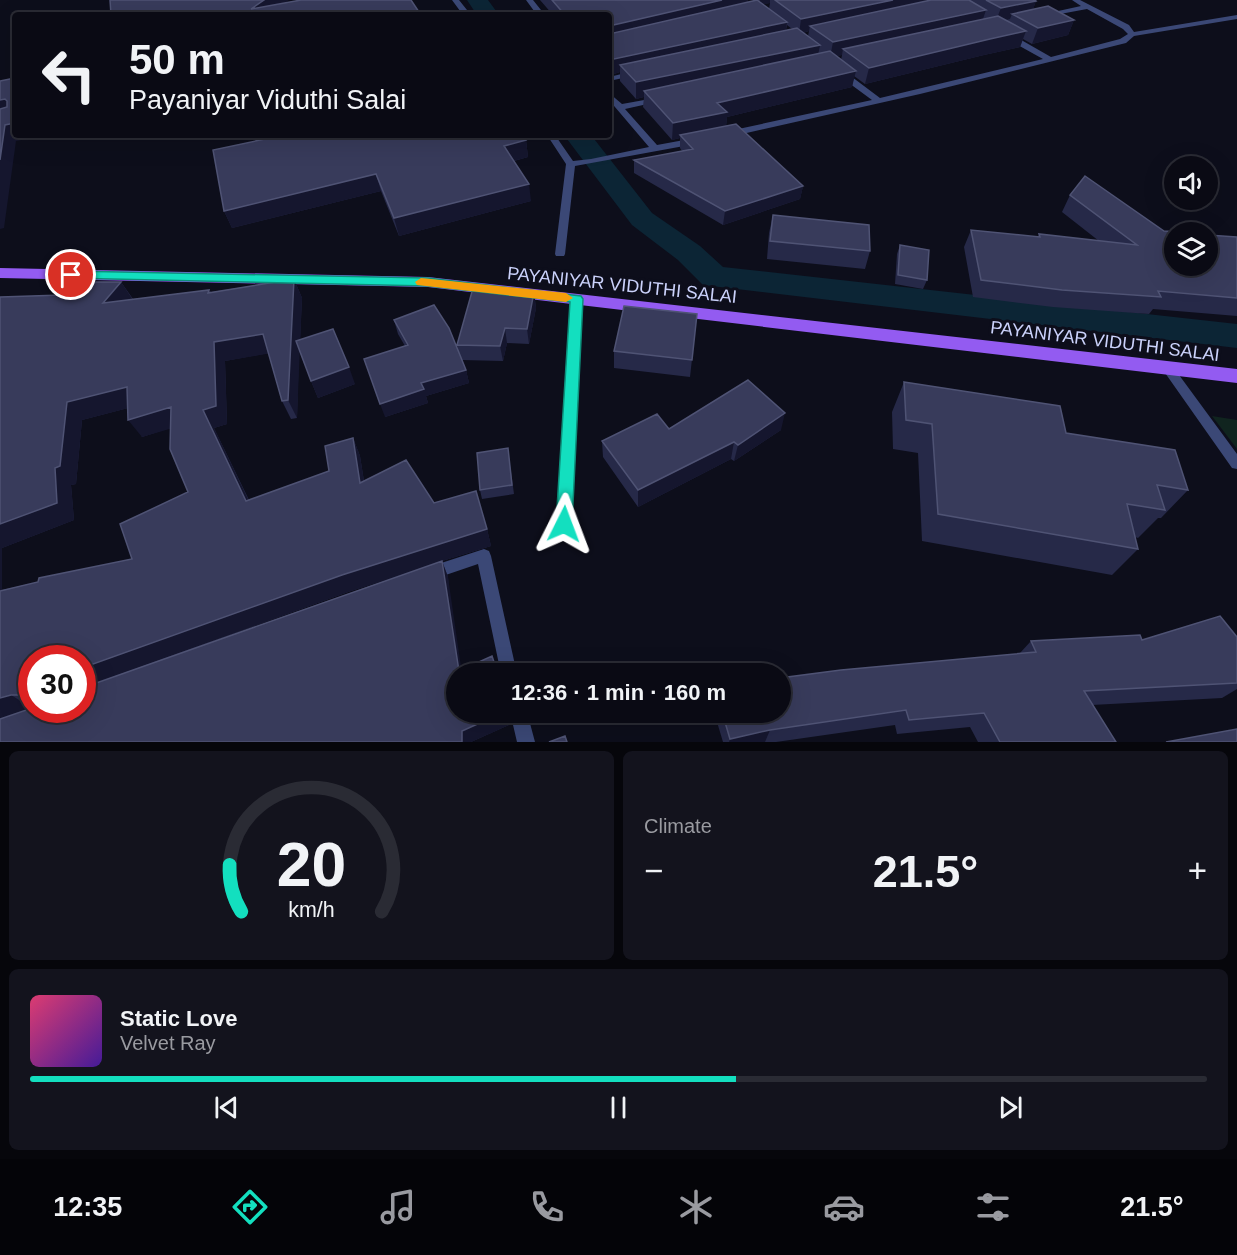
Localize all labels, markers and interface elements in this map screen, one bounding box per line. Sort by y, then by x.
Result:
icon: left [30,36,108,114]
text: 50 m [129,36,225,83]
text: Payaniyar Viduthi Salai [129,85,406,115]
map controls [1164,156,1218,276]
button: sound [1164,156,1218,210]
button: layers [1164,222,1218,276]
pin [45,249,96,300]
icon: arrive [54,258,87,291]
street label: PAYANIYAR VIDUTHI SALAI [506,263,738,307]
street label: PAYANIYAR VIDUTHI SALAI [989,317,1221,365]
position arrow [532,492,596,556]
speed limit sign: 30 [18,645,96,723]
text: 12:36 · 1 min · 160 m [511,680,726,705]
text: Climate [644,815,712,837]
text: 20 [277,830,346,899]
text: 21.5° [873,846,978,897]
text: − [644,852,663,889]
text: + [1188,852,1207,889]
text: km/h [288,899,335,923]
text: Static Love [120,1006,237,1031]
text: Velvet Ray [120,1032,216,1054]
icon: previous [210,1091,243,1124]
icon: pause [602,1091,635,1124]
icon: next [994,1091,1027,1124]
icon: directions [229,1186,271,1228]
icon: music [377,1186,419,1228]
icon: phone [526,1186,568,1228]
icon: climate [675,1186,717,1228]
icon: car [823,1186,865,1228]
icon: filters [972,1186,1014,1228]
text: 12:35 [53,1192,122,1222]
text: 21.5° [1120,1192,1184,1222]

